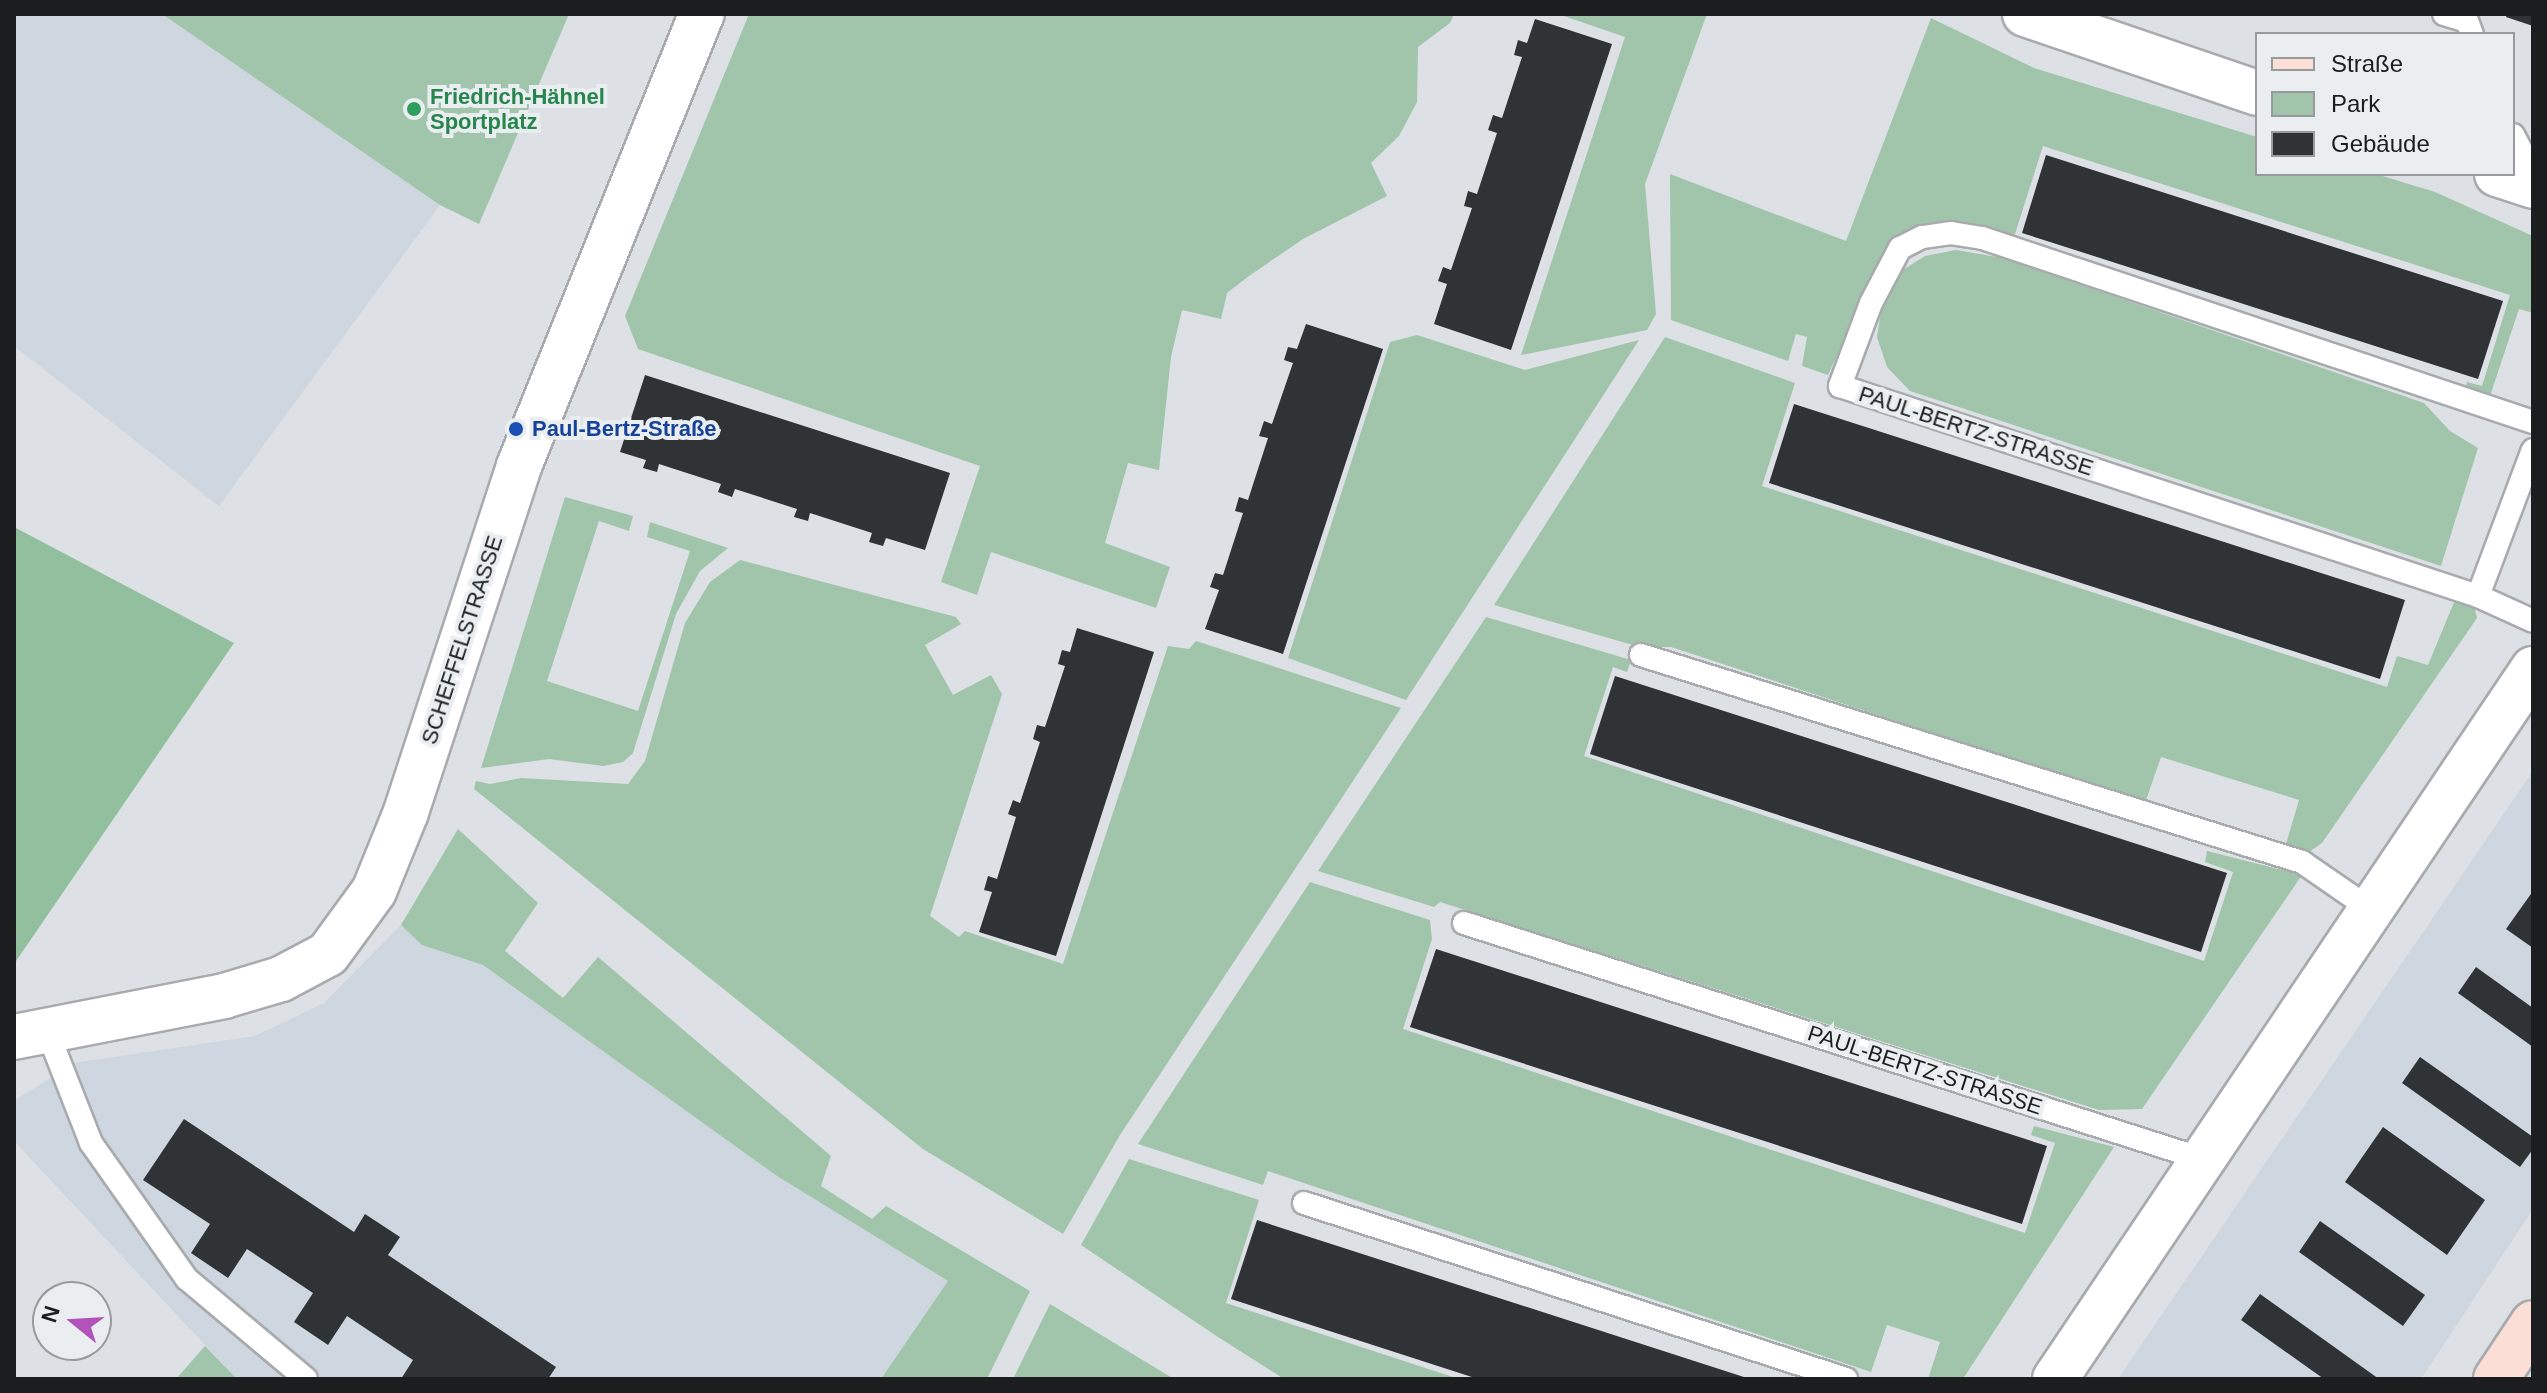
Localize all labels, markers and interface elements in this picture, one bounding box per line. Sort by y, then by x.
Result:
legend [2255,32,2515,176]
text: Straße [2331,50,2403,77]
place label: Friedrich-Hähnel Sportplatz [430,83,605,134]
text: Park [2331,90,2380,117]
marker: Friedrich-Hähnel Sportplatz [405,100,423,118]
text: Gebäude [2331,130,2430,157]
street label: PAUL-BERTZ-STRASSE [1855,381,2097,481]
place label: Paul-Bertz-Straße [532,416,717,442]
marker: Paul-Bertz-Straße [507,420,525,438]
street label: SCHEFFELSTRASSE [416,532,508,748]
street label: PAUL-BERTZ-STRASSE [1804,1020,2046,1120]
north arrow [32,1281,112,1361]
text: N [36,1303,65,1325]

